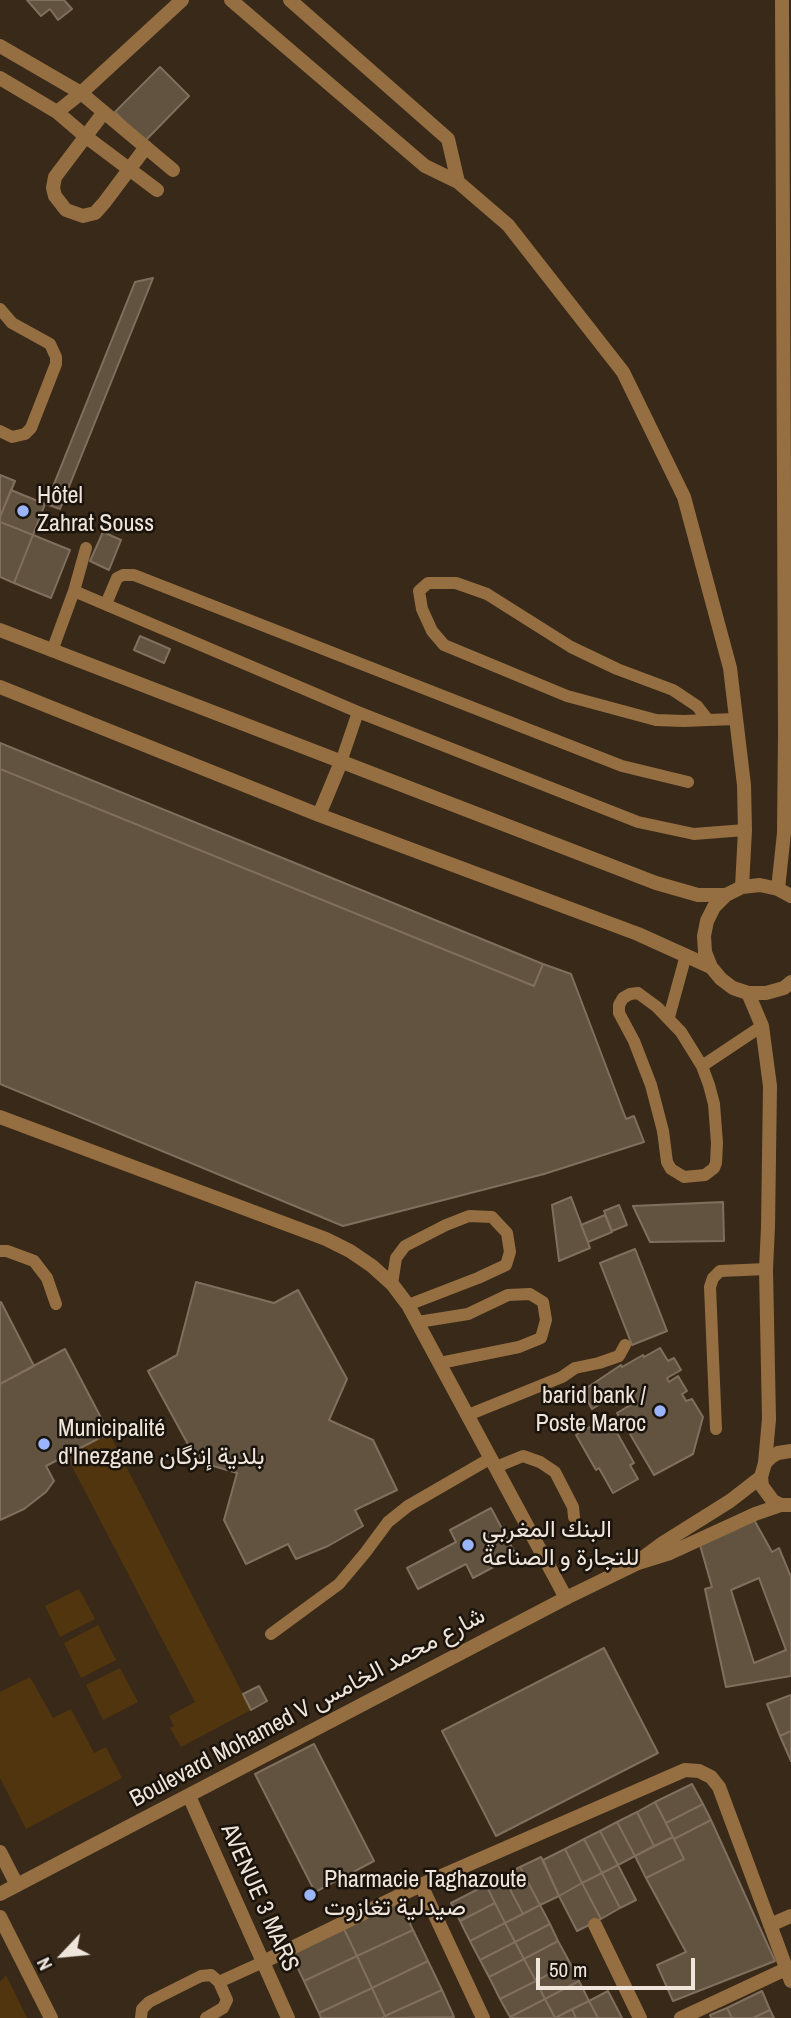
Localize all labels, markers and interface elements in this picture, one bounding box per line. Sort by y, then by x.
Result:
place label: Hôtel Zahrat Souss [37,483,154,539]
marker: Hôtel Zahrat Souss [15,503,31,519]
place label: barid bank / Poste Maroc [536,1383,646,1439]
marker: barid bank / Poste Maroc [652,1403,668,1419]
place label: Municipalité d'Inezgane بلدية إنزگان [58,1416,265,1472]
marker: Municipalité d'Inezgane بلدية إنزگان [36,1436,52,1452]
place label: البنك المغربي للتجارة و الصناعة [482,1517,639,1573]
marker: البنك المغربي للتجارة و الصناعة [460,1537,476,1553]
street label: Boulevard Mohamed V شارع محمد الخامس [125,1602,491,1814]
street label: AVENUE 3 MARS [214,1820,304,1976]
place label: Pharmacie Taghazoute صيدلية تغازوت [324,1867,527,1923]
marker: Pharmacie Taghazoute صيدلية تغازوت [302,1887,318,1903]
north arrow [28,1920,98,1990]
scale bar [539,1944,698,1988]
text: N [30,1953,58,1975]
text: 50 m [549,1955,587,1984]

